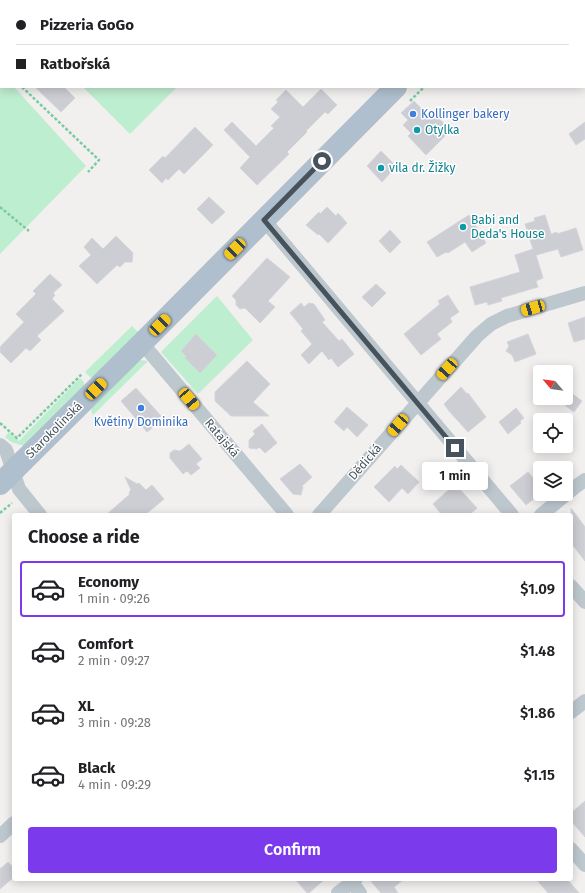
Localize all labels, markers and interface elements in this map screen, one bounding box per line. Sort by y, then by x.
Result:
text: Pizzeria GoGo [40,16,134,34]
text: Ratbořská [40,55,110,73]
place label: Kollinger bakery [421,107,510,121]
marker: Kollinger bakery [408,109,418,119]
place label: Otylka [425,123,460,137]
marker: Otylka [412,125,422,135]
route start [313,152,331,170]
place label: vila dr. Žižky [389,160,455,175]
marker: vila dr. Žižky [376,163,386,173]
place label: Babi and Deda's House [471,213,544,241]
marker: Babi and Deda's House [458,222,468,232]
car [222,236,248,262]
car [520,299,546,317]
car [147,312,173,338]
car [435,356,459,382]
north arrow [533,365,573,405]
map controls [533,365,573,501]
car [83,376,109,402]
car [177,386,201,412]
street label: Starokolínská [23,399,85,461]
marker: Květiny Dominika [136,403,146,413]
car [386,412,410,438]
button: locate [533,413,573,453]
place label: Květiny Dominika [94,415,188,429]
street label: Ratajská [202,416,242,460]
route end [446,439,464,457]
street label: Dědická [346,441,384,483]
button: layers [533,461,573,501]
callout: 1 min [422,462,488,490]
text: 1 min [439,468,471,483]
text: Choose a ride [28,526,140,548]
icon: car [30,571,66,607]
text: Economy [78,573,139,591]
text: $1.09 [520,580,555,598]
text: 1 min · 09:26 [78,591,150,606]
icon: car [30,633,66,669]
text: Comfort [78,635,134,653]
text: $1.48 [520,642,555,660]
text: 2 min · 09:27 [78,653,149,668]
icon: car [30,695,66,731]
text: XL [78,697,94,715]
text: $1.86 [520,704,555,722]
text: 3 min · 09:28 [78,715,151,730]
icon: car [30,757,66,793]
text: Black [78,759,115,777]
text: $1.15 [524,766,555,784]
text: 4 min · 09:29 [78,777,151,792]
button: Confirm [28,827,557,873]

